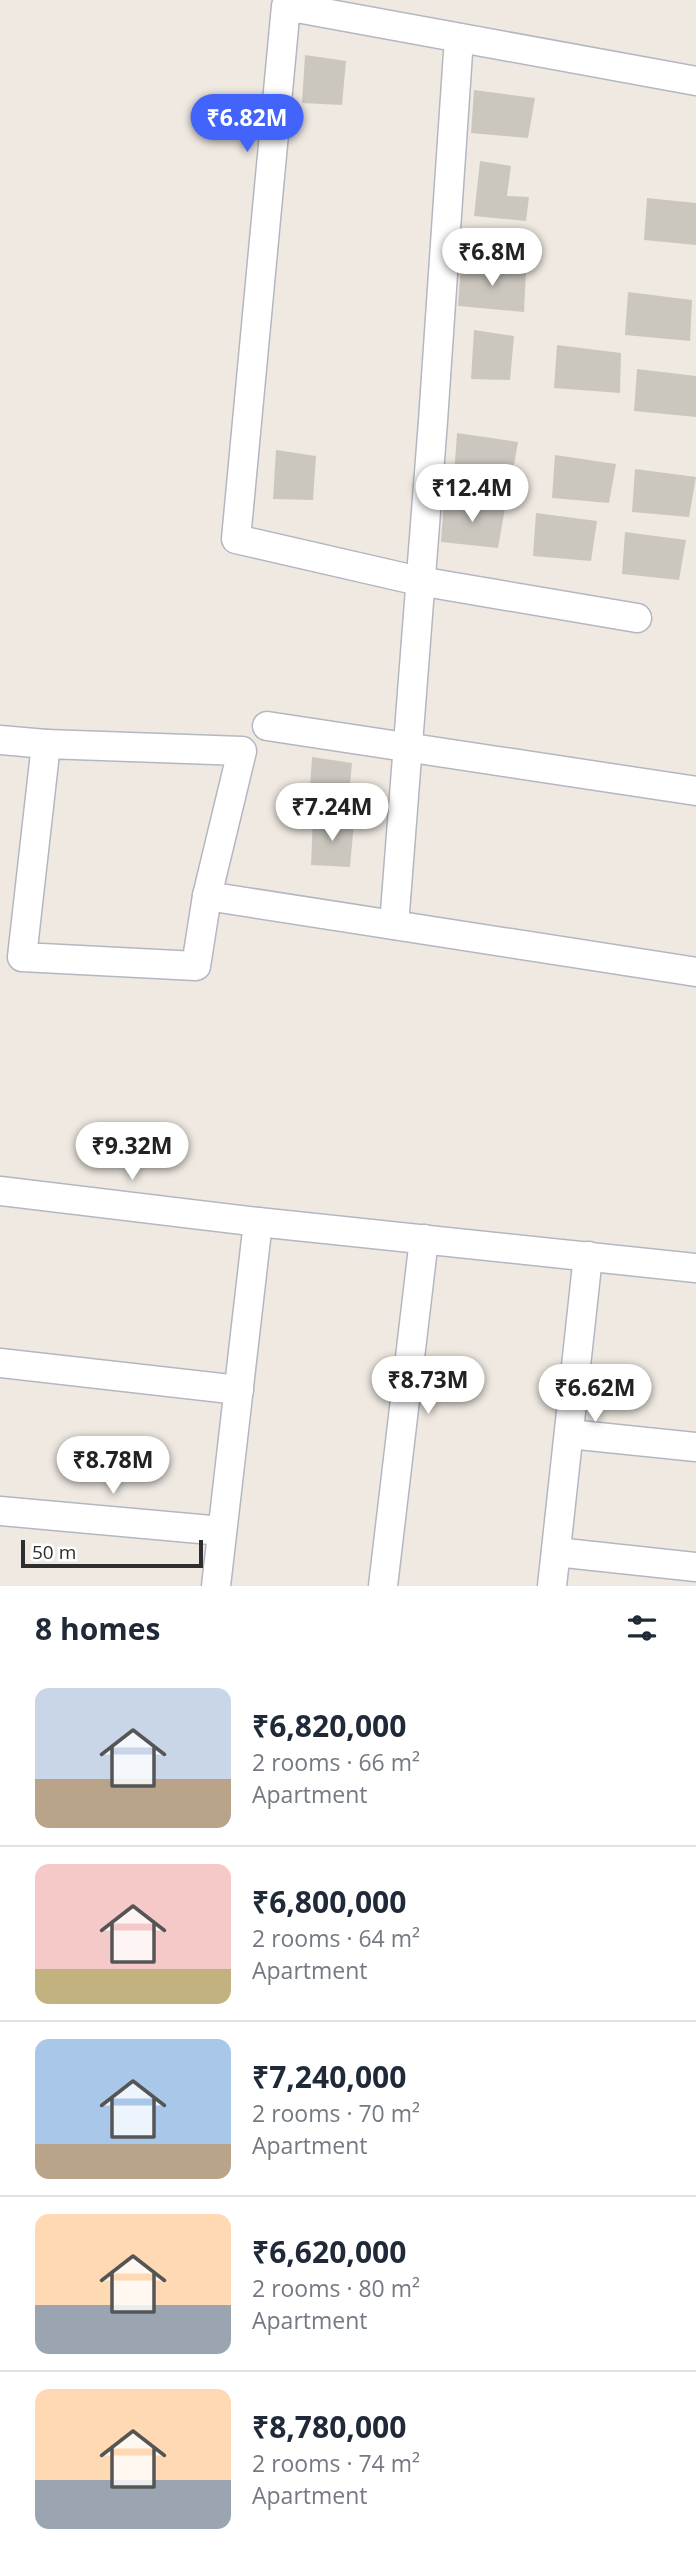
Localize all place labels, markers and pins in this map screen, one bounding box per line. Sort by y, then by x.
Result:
pin: ₹6.82M [190,94,304,154]
pin: ₹6.8M [443,229,541,288]
pin: ₹12.4M [415,464,529,524]
pin: ₹7.24M [275,784,389,843]
pin: ₹9.32M [75,1122,189,1182]
pin: ₹8.73M [371,1356,485,1416]
pin: ₹6.62M [538,1364,652,1424]
pin: ₹8.78M [56,1436,170,1496]

